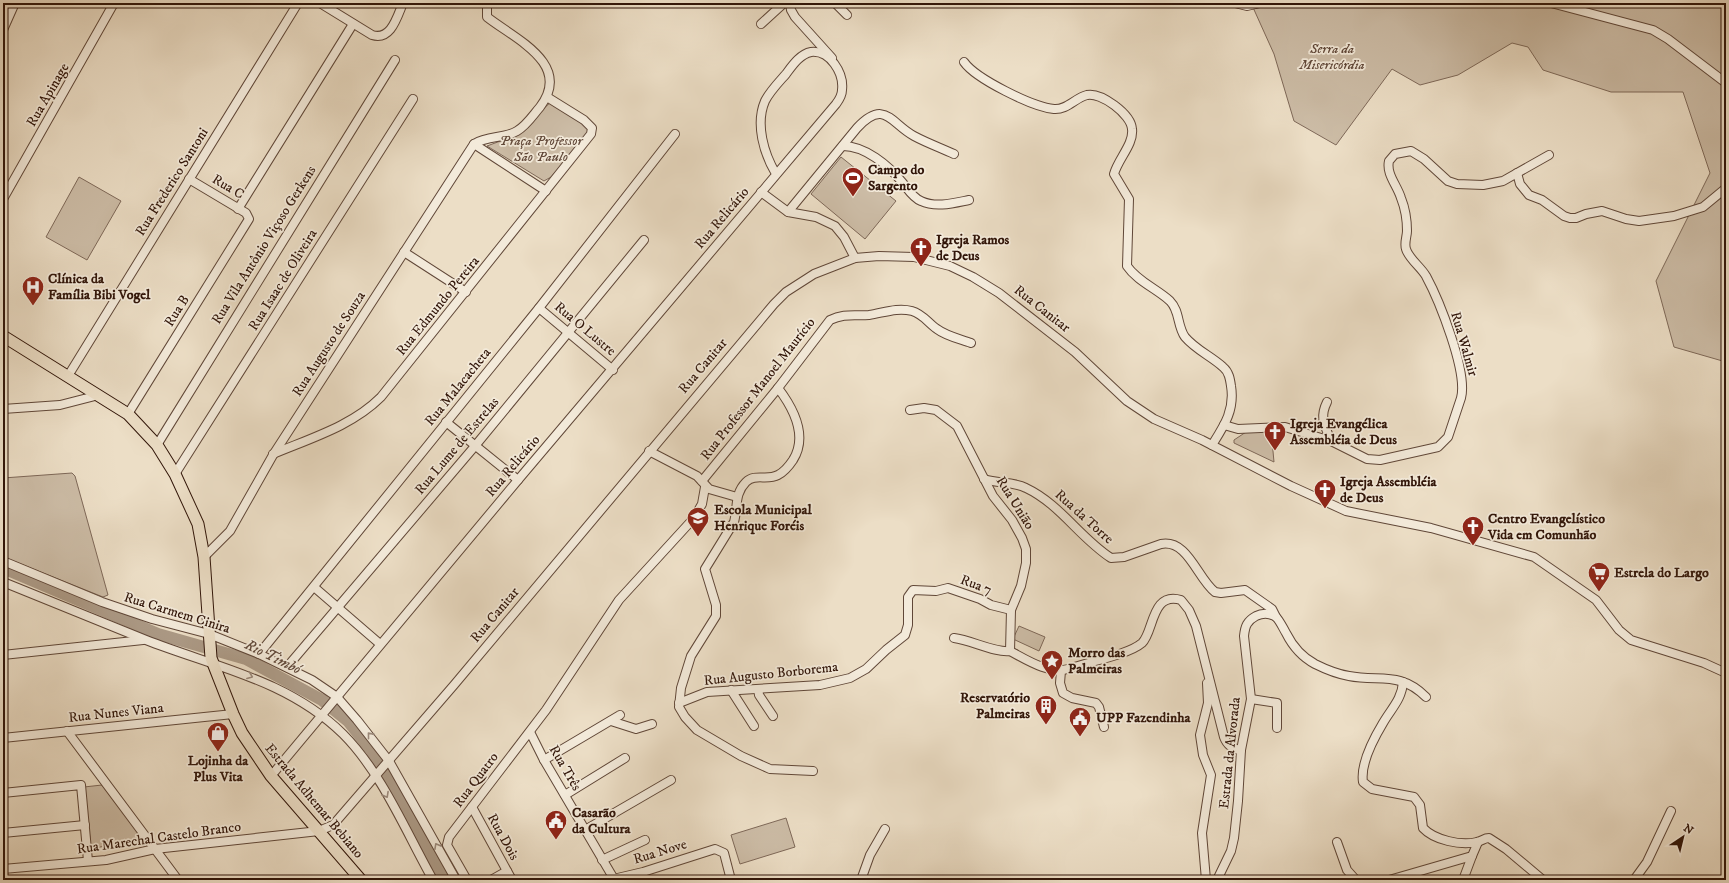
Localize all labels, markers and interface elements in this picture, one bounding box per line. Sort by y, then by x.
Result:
park label: Serra da Misericórdia [1299,40,1364,74]
street label: Rua Apinage [23,60,74,130]
street label: Rua Frederico Santoni [131,124,213,239]
park label: Praça Professor São Paulo [500,132,583,166]
place label: Campo do Sargento [868,161,925,195]
street label: Rua Vila Antônio Viçoso Gerkens [208,162,320,328]
sports icon: Campo do Sargento [840,165,866,198]
street label: Rua C [209,170,247,204]
street label: Rua Relicário [691,183,753,253]
street label: Rua Isaac de Oliveira [245,226,322,334]
place label: Igreja Ramos de Deus [936,231,1009,265]
church icon: Igreja Ramos de Deus [908,235,934,268]
street label: Rua Edmundo Pereira [392,253,484,359]
place label: Clínica da Família Bibi Vogel [48,270,151,304]
hospital icon: Clínica da Família Bibi Vogel [20,274,46,307]
street label: Rua Canitar [1010,281,1074,337]
street label: Rua Augusto de Souza [288,288,370,400]
street label: Rua B [160,292,194,330]
street label: Rua O Lustre [551,298,620,360]
street label: Rua Walmir [1446,310,1482,379]
street label: Rua Professor Manoel Maurício [697,314,819,464]
street label: Rua Canitar [675,334,732,397]
street label: Rua Malacacheta [421,344,495,430]
street label: Rua Lume de Estrelas [411,393,503,498]
place label: Igreja Evangélica Assembléia de Deus [1289,415,1397,449]
church icon: Igreja Evangélica Assembléia de Deus [1262,419,1288,452]
street label: Rua Relicário [482,431,544,501]
street label: Rua União [992,473,1038,533]
place label: Igreja Assembléia de Deus [1340,473,1438,507]
church icon: Igreja Assembléia de Deus [1312,477,1338,510]
street label: Rua da Torre [1051,486,1117,548]
place label: Escola Municipal Henrique Foréis [714,501,812,535]
school or university icon: Escola Municipal Henrique Foréis [685,505,711,538]
place label: Centro Evangelístico Vida em Comunhão [1487,510,1605,544]
church icon: Centro Evangelístico Vida em Comunhão [1460,514,1486,547]
supermarket icon: Estrela do Largo [1586,560,1612,593]
place label: Estrela do Largo [1614,564,1709,582]
street label: Rua 7 [958,571,994,599]
street label: Rua Canitar [467,583,524,646]
street label: Rua Carmem Cinira [122,588,232,638]
water label: Rio Timbó [241,635,306,679]
place label: Morro das Palmeiras [1068,644,1126,678]
place icon: Morro das Palmeiras [1039,648,1065,681]
street label: Rua Augusto Borborema [703,658,839,690]
one-way arrow [247,671,254,679]
place label: Reservatório Palmeiras [960,689,1030,723]
building icon: Reservatório Palmeiras [1033,693,1059,726]
street label: Estrada da Alvorada [1215,696,1245,810]
street label: Rua Nunes Viana [68,699,164,727]
public building icon: UPP Fazendinha [1067,705,1093,738]
place label: UPP Fazendinha [1096,709,1192,727]
shop icon: Lojinha da Plus Vita [205,720,231,753]
one-way arrow [367,732,374,739]
street label: Estrada Adhemar Bebiano [261,740,368,862]
street label: Rua Três [545,742,585,794]
street label: Rua Quatro [449,749,503,811]
place label: Lojinha da Plus Vita [188,752,249,786]
one-way arrow [382,791,389,799]
place label: Casarão da Cultura [572,804,632,838]
public building icon: Casarão da Cultura [543,808,569,841]
street label: Rua Dois [483,811,523,864]
north arrow [1663,817,1703,857]
street label: Rua Marechal Castelo Branco [76,818,242,858]
text: N [1680,821,1696,838]
street label: Rua Nove [631,835,689,869]
one-way arrow [434,843,442,850]

